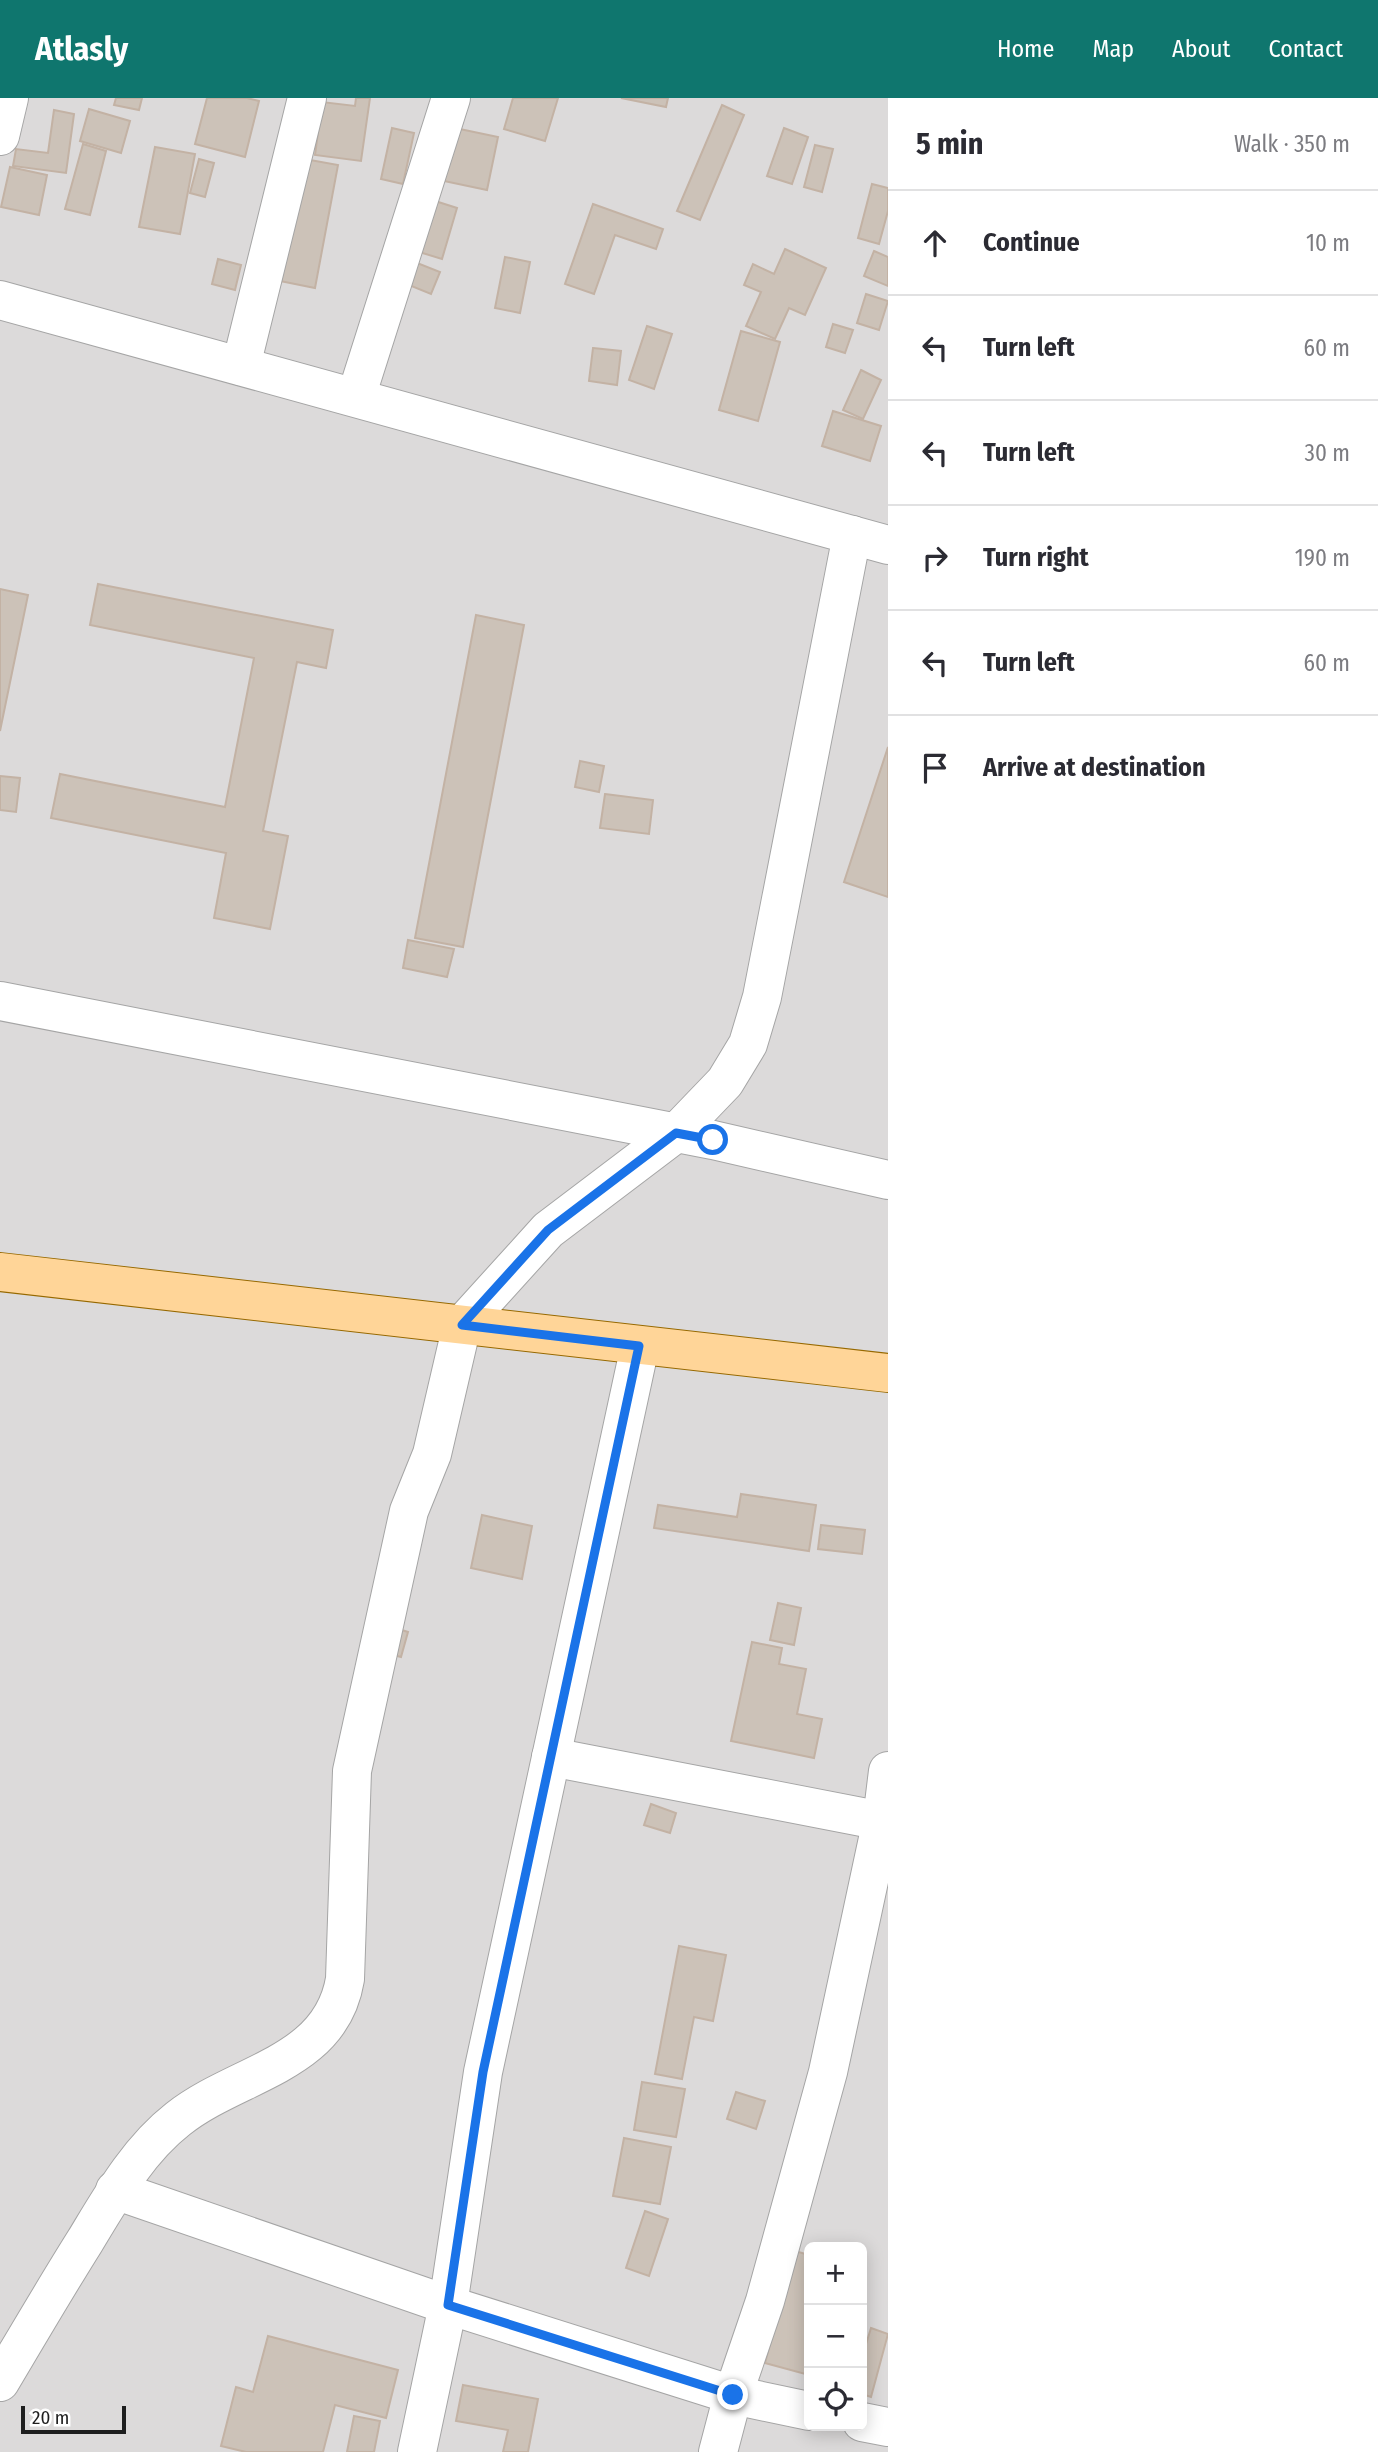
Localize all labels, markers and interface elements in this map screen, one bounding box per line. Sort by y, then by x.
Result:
text: Atlasly [35,29,128,69]
text: Home [997,35,1054,63]
text: Map [1092,35,1134,63]
text: About [1172,35,1230,63]
text: Contact [1268,35,1343,63]
text: 5 min [916,126,983,162]
text: Walk · 350 m [1234,130,1350,158]
icon: ahead [916,224,954,262]
text: Continue [983,227,1080,258]
text: 10 m [1306,229,1350,257]
icon: left [916,329,954,367]
text: Turn left [983,332,1075,363]
text: 60 m [1304,334,1350,362]
icon: left [916,434,954,472]
text: Turn left [983,437,1075,468]
text: 30 m [1305,439,1350,467]
icon: right [916,539,954,577]
text: Turn right [983,542,1089,573]
text: 190 m [1295,544,1350,572]
icon: left [916,644,954,682]
text: Turn left [983,647,1075,678]
text: 60 m [1304,649,1350,677]
icon: arrive [916,749,954,787]
text: Arrive at destination [983,752,1206,783]
route start [697,1124,728,1155]
map controls [804,2242,867,2431]
button: + [804,2242,867,2305]
button: − [804,2305,867,2368]
button: locate [804,2368,867,2431]
route end [717,2379,748,2410]
scale bar [21,2403,126,2435]
text: 20 m [32,2406,69,2429]

